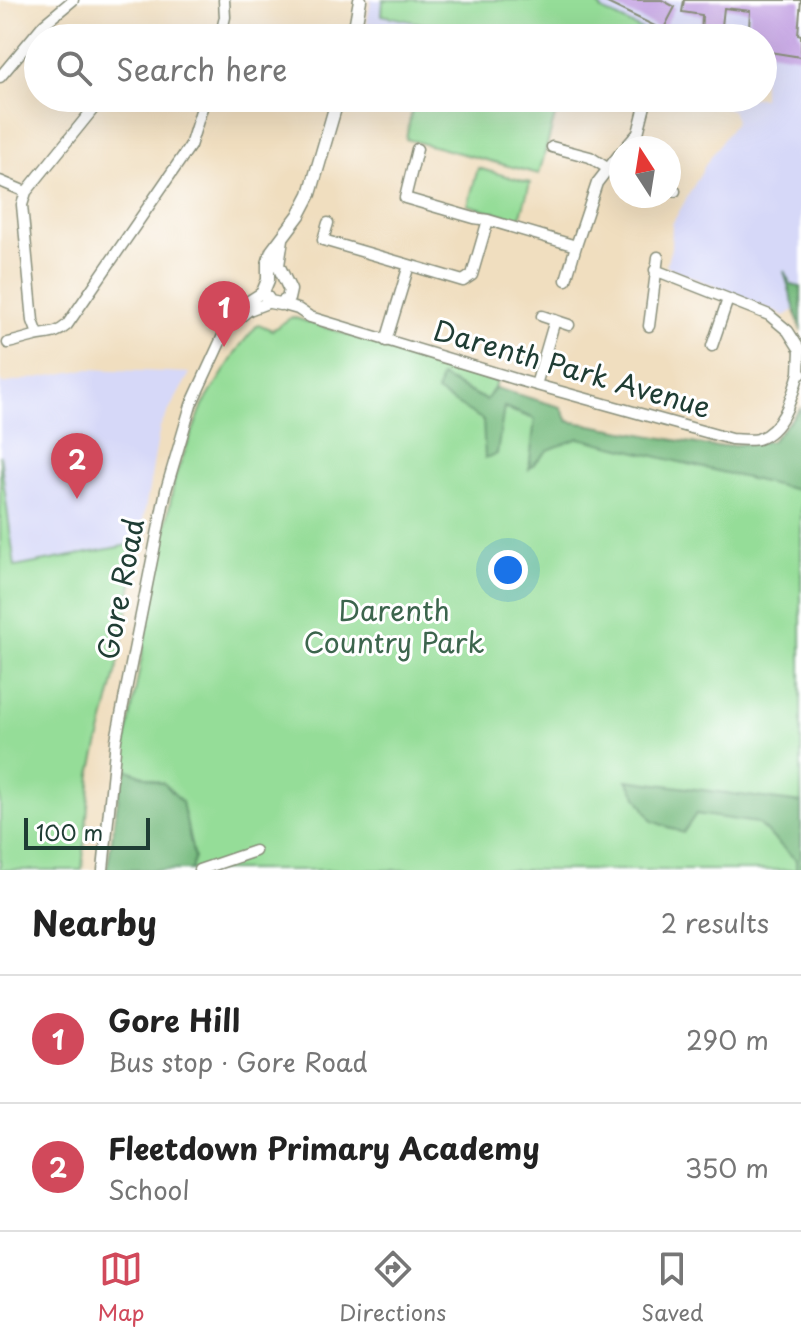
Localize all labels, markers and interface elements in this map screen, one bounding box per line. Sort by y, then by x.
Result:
search box [24,24,777,112]
icon: search [52,46,96,90]
text: Search here [116,46,288,91]
north arrow [609,136,681,208]
pin: 1 [198,281,250,347]
street label: Darenth Park Avenue [429,307,716,428]
pin: 2 [51,433,103,499]
street label: Gore Road [85,514,154,663]
your location [488,550,528,590]
park label: Darenth Country Park [304,588,484,663]
scale bar [24,814,150,850]
text: 100 m [36,815,103,848]
text: Nearby [32,896,157,948]
text: 2 results [661,903,769,942]
text: Gore Hill [108,997,240,1042]
text: 1 [52,1020,64,1059]
text: 290 m [686,1020,769,1059]
text: Bus stop · Gore Road [108,1042,368,1081]
text: Fleetdown Primary Academy [108,1125,540,1170]
text: 2 [49,1148,67,1187]
text: 350 m [685,1148,769,1187]
text: School [108,1170,190,1209]
tab: Map [97,1247,144,1328]
tab: Directions [339,1247,446,1328]
tab: Saved [641,1247,704,1328]

